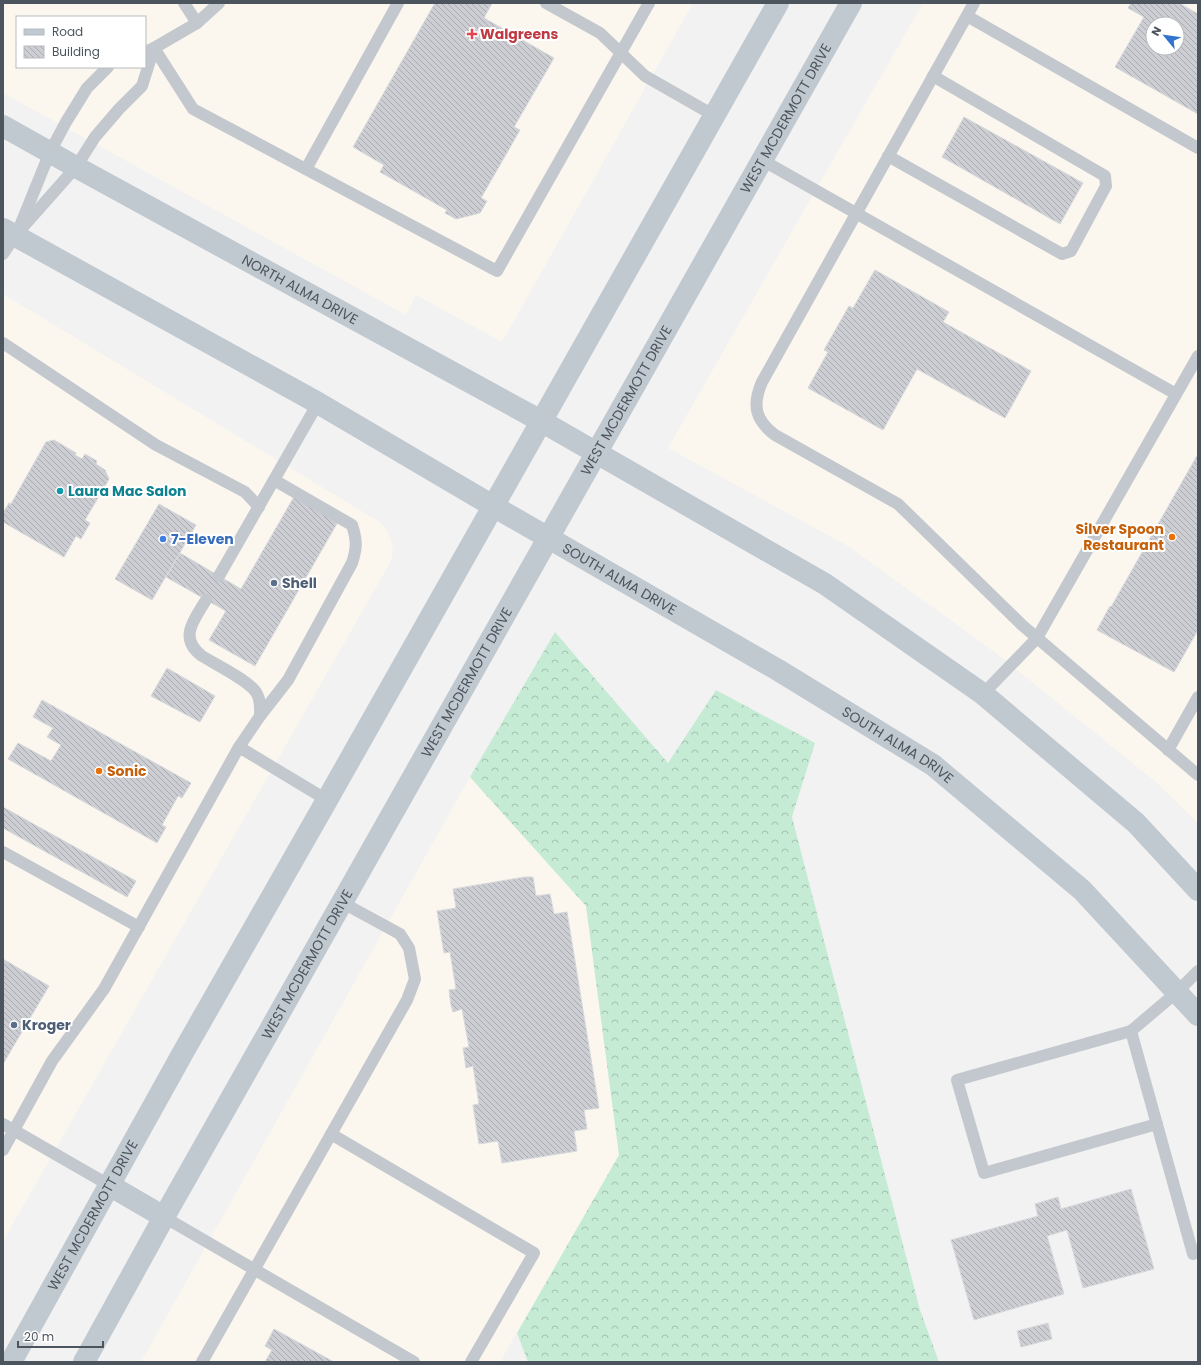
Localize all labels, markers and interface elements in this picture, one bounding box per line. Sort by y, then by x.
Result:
legend [16,16,146,68]
north arrow [1145,16,1185,56]
text: Road [52,23,83,40]
place label: Walgreens [480,24,559,44]
text: N [1147,24,1165,39]
marker: Walgreens [467,29,477,39]
street label: WEST MCDERMOTT DRIVE [735,40,836,197]
text: Building [52,43,100,60]
street label: NORTH ALMA DRIVE [238,250,362,329]
street label: WEST MCDERMOTT DRIVE [576,322,677,479]
place label: Laura Mac Salon [68,481,186,501]
marker: Laura Mac Salon [55,486,65,496]
place label: Silver Spoon Restaurant [1075,519,1164,555]
place label: 7-Eleven [171,529,234,549]
marker: Silver Spoon Restaurant [1167,532,1177,542]
marker: 7-Eleven [158,534,168,544]
street label: SOUTH ALMA DRIVE [559,538,681,620]
place label: Shell [282,573,317,593]
marker: Shell [269,578,279,588]
street label: WEST MCDERMOTT DRIVE [416,604,517,761]
street label: SOUTH ALMA DRIVE [838,702,958,788]
place label: Sonic [107,761,147,781]
marker: Sonic [94,766,104,776]
street label: WEST MCDERMOTT DRIVE [257,886,357,1043]
place label: Kroger [22,1015,71,1035]
marker: Kroger [9,1020,19,1030]
street label: WEST MCDERMOTT DRIVE [43,1136,143,1294]
scale bar [18,1323,103,1349]
text: 20 m [24,1328,54,1345]

